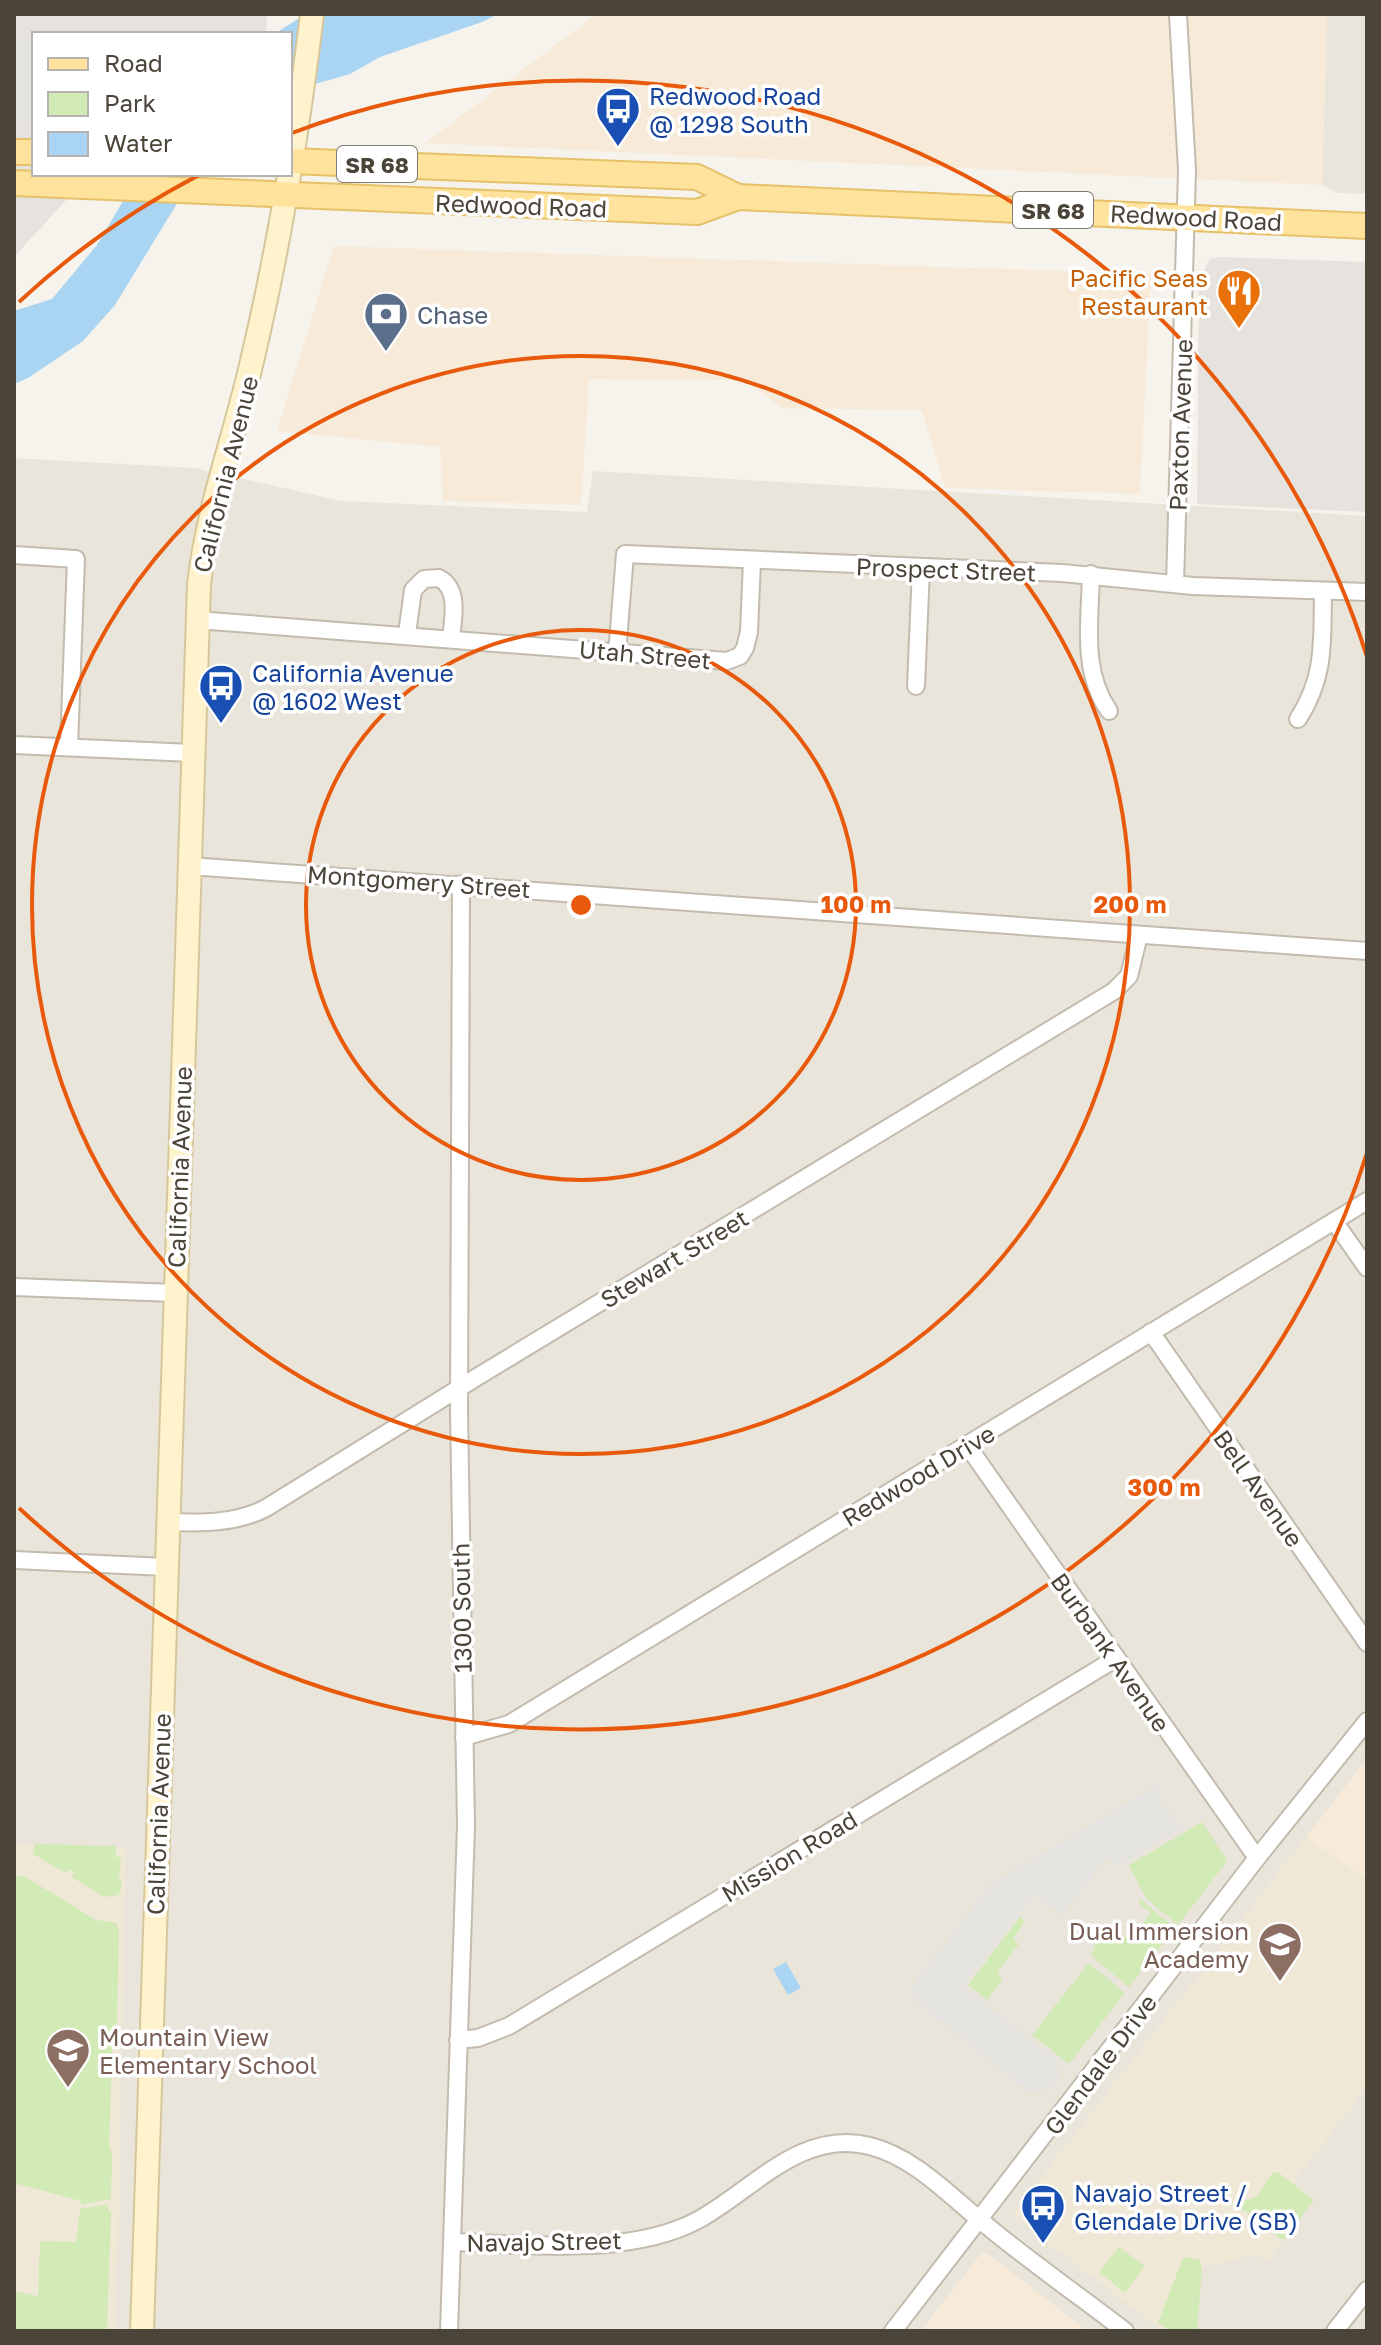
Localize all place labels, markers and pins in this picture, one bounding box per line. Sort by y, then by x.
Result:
place label: Redwood Road @ 1298 South [649,81,821,138]
bus stop icon: Redwood Road @ 1298 South [594,85,642,148]
place label: Pacific Seas Restaurant [1070,263,1208,320]
restaurant icon: Pacific Seas Restaurant [1215,267,1263,330]
bank icon: Chase [362,290,410,353]
place label: Chase [417,300,488,329]
place label: California Avenue @ 1602 West [252,658,454,715]
bus stop icon: California Avenue @ 1602 West [197,662,245,725]
centre of rings [567,891,595,919]
place label: Dual Immersion Academy [1069,1916,1249,1973]
school or university icon: Dual Immersion Academy [1256,1920,1304,1983]
place label: Mountain View Elementary School [99,2022,317,2079]
school or university icon: Mountain View Elementary School [44,2026,92,2089]
place label: Navajo Street / Glendale Drive (SB) [1074,2178,1298,2235]
bus stop icon: Navajo Street / Glendale Drive (SB) [1019,2182,1067,2245]

